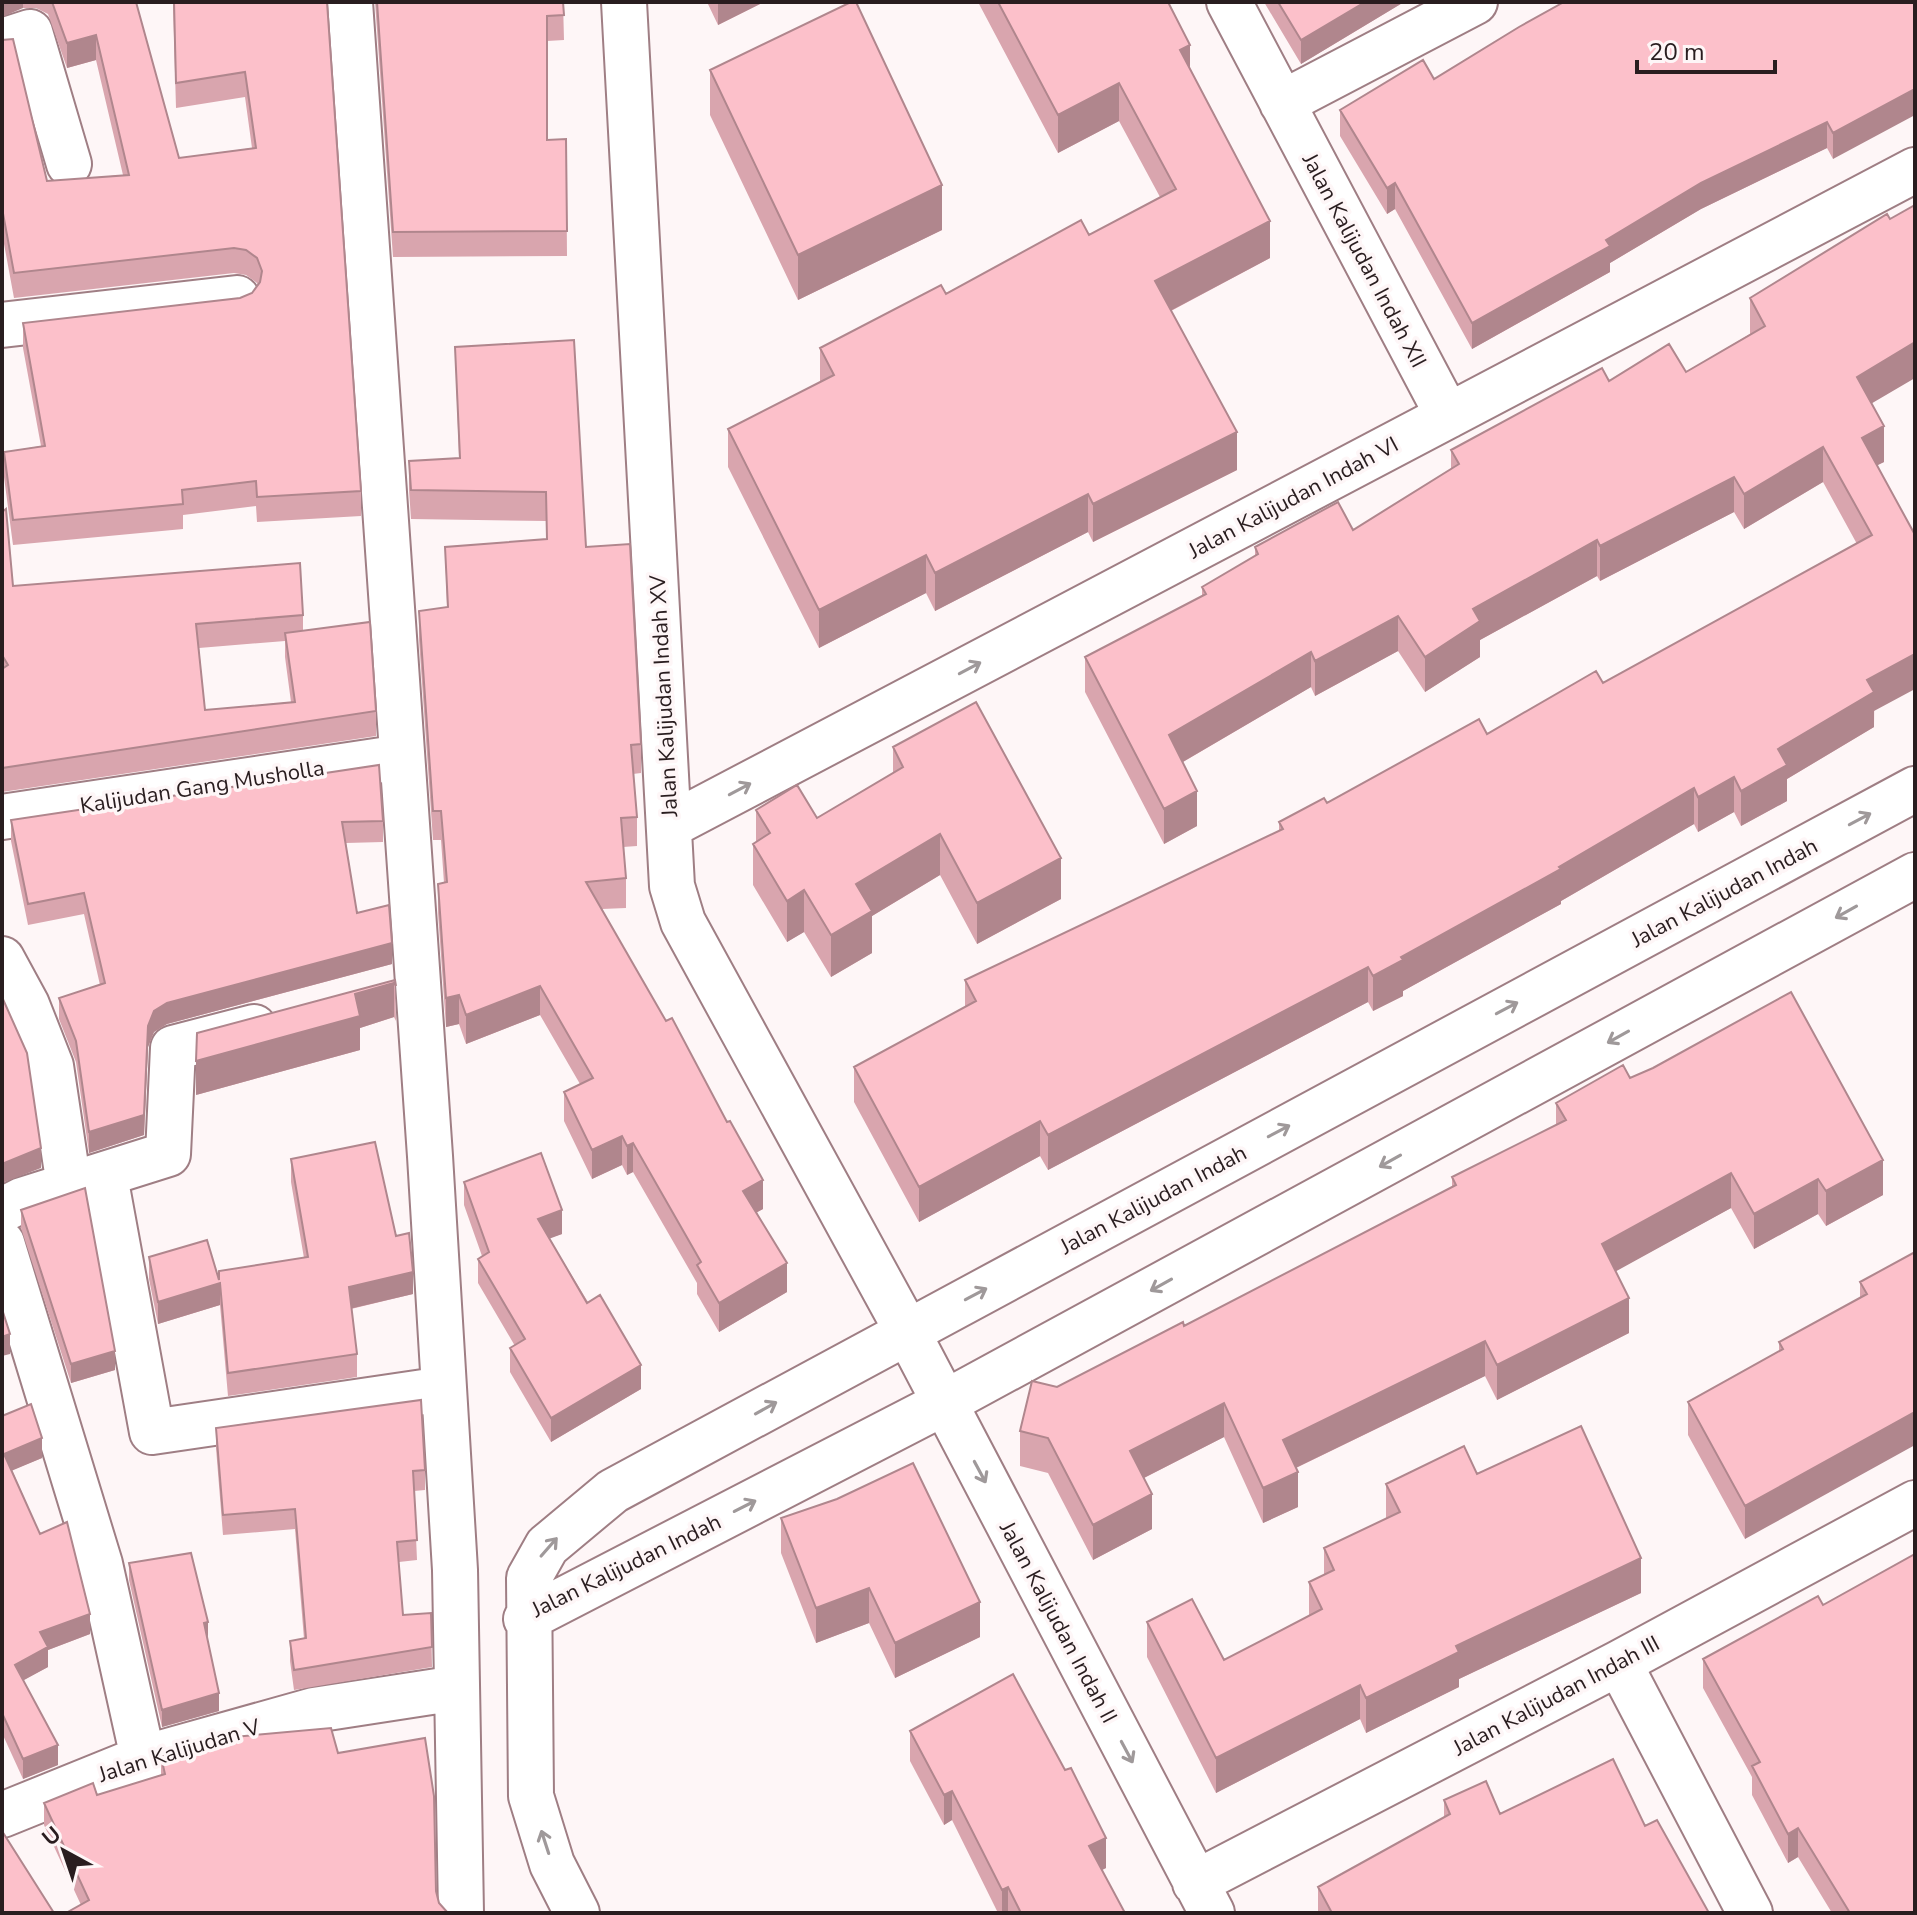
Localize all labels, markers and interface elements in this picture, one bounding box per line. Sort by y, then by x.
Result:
scale bar [1637,24,1775,74]
text: 20 m [1649,36,1705,68]
street label: Jalan Kalijudan Indah XII [1294,147,1433,373]
street label: Jalan Kalijudan Indah VI [1182,430,1404,566]
street label: Jalan Kalijudan Indah XV [643,573,685,819]
one-way arrow [957,659,981,675]
street label: Kalijudan Gang Musholla [78,753,326,821]
one-way arrow [727,780,751,796]
one-way arrow [1847,810,1871,826]
street label: Jalan Kalijudan Indah [1625,831,1823,955]
one-way arrow [1835,905,1859,921]
one-way arrow [1495,1000,1519,1015]
one-way arrow [1607,1029,1630,1045]
one-way arrow [1266,1123,1290,1139]
street label: Jalan Kalijudan Indah [1054,1138,1252,1262]
one-way arrow [1378,1153,1402,1169]
one-way arrow [1150,1277,1173,1293]
one-way arrow [963,1286,987,1302]
one-way arrow [754,1399,778,1415]
one-way arrow [973,1460,989,1483]
one-way arrow [733,1497,756,1513]
street label: Jalan Kalijudan Indah [526,1507,726,1625]
street label: Jalan Kalijudan Indah II [992,1516,1124,1729]
one-way arrow [540,1538,558,1558]
street label: Jalan Kalijudan Indah III [1447,1629,1665,1764]
street label: Jalan Kalijudan V [94,1712,265,1790]
one-way arrow [1119,1740,1135,1763]
north arrow [24,1811,104,1891]
text: U [36,1820,68,1853]
one-way arrow [537,1830,551,1855]

